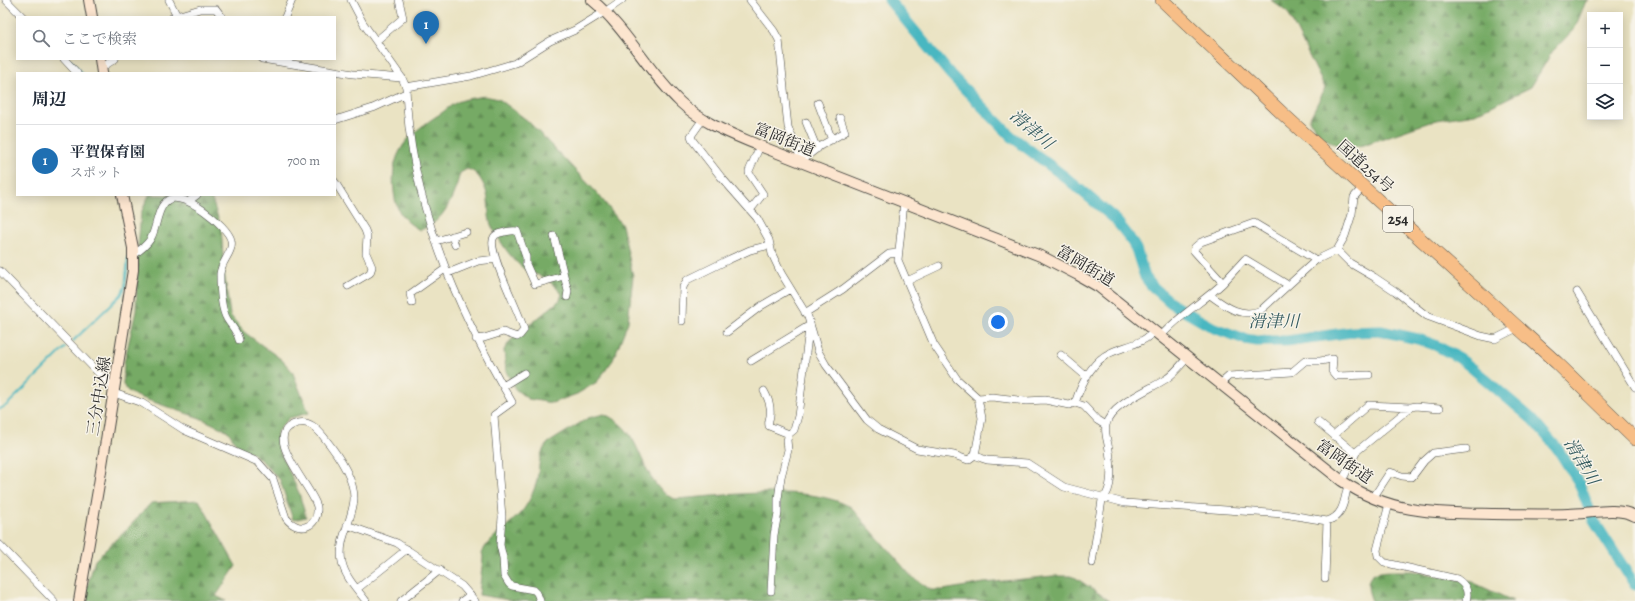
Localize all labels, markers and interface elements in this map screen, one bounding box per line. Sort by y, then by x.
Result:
pin: 1 [413,11,439,44]
map controls [1587,12,1623,120]
button: + [1587,12,1623,48]
search box [16,16,336,60]
icon: search [30,27,52,49]
text: ここで検索 [62,29,137,49]
button: − [1587,48,1623,84]
button: layers [1587,84,1623,120]
text: 周辺 [32,88,66,111]
water label: 滑津川 [1005,104,1060,156]
street label: 富岡街道 [751,118,818,162]
street label: 国道254号 [1332,135,1399,198]
text: 平賀保育園 [70,142,145,162]
text: 1 [43,152,47,169]
text: 700 m [287,152,320,169]
text: スポット [70,164,122,181]
road number: 254 [1383,206,1413,232]
street label: 富岡街道 [1052,240,1119,292]
water label: 滑津川 [1249,310,1301,333]
your location [988,312,1008,332]
street label: 三分中込線 [82,355,116,437]
water label: 滑津川 [1559,433,1606,491]
street label: 富岡街道 [1312,434,1377,489]

